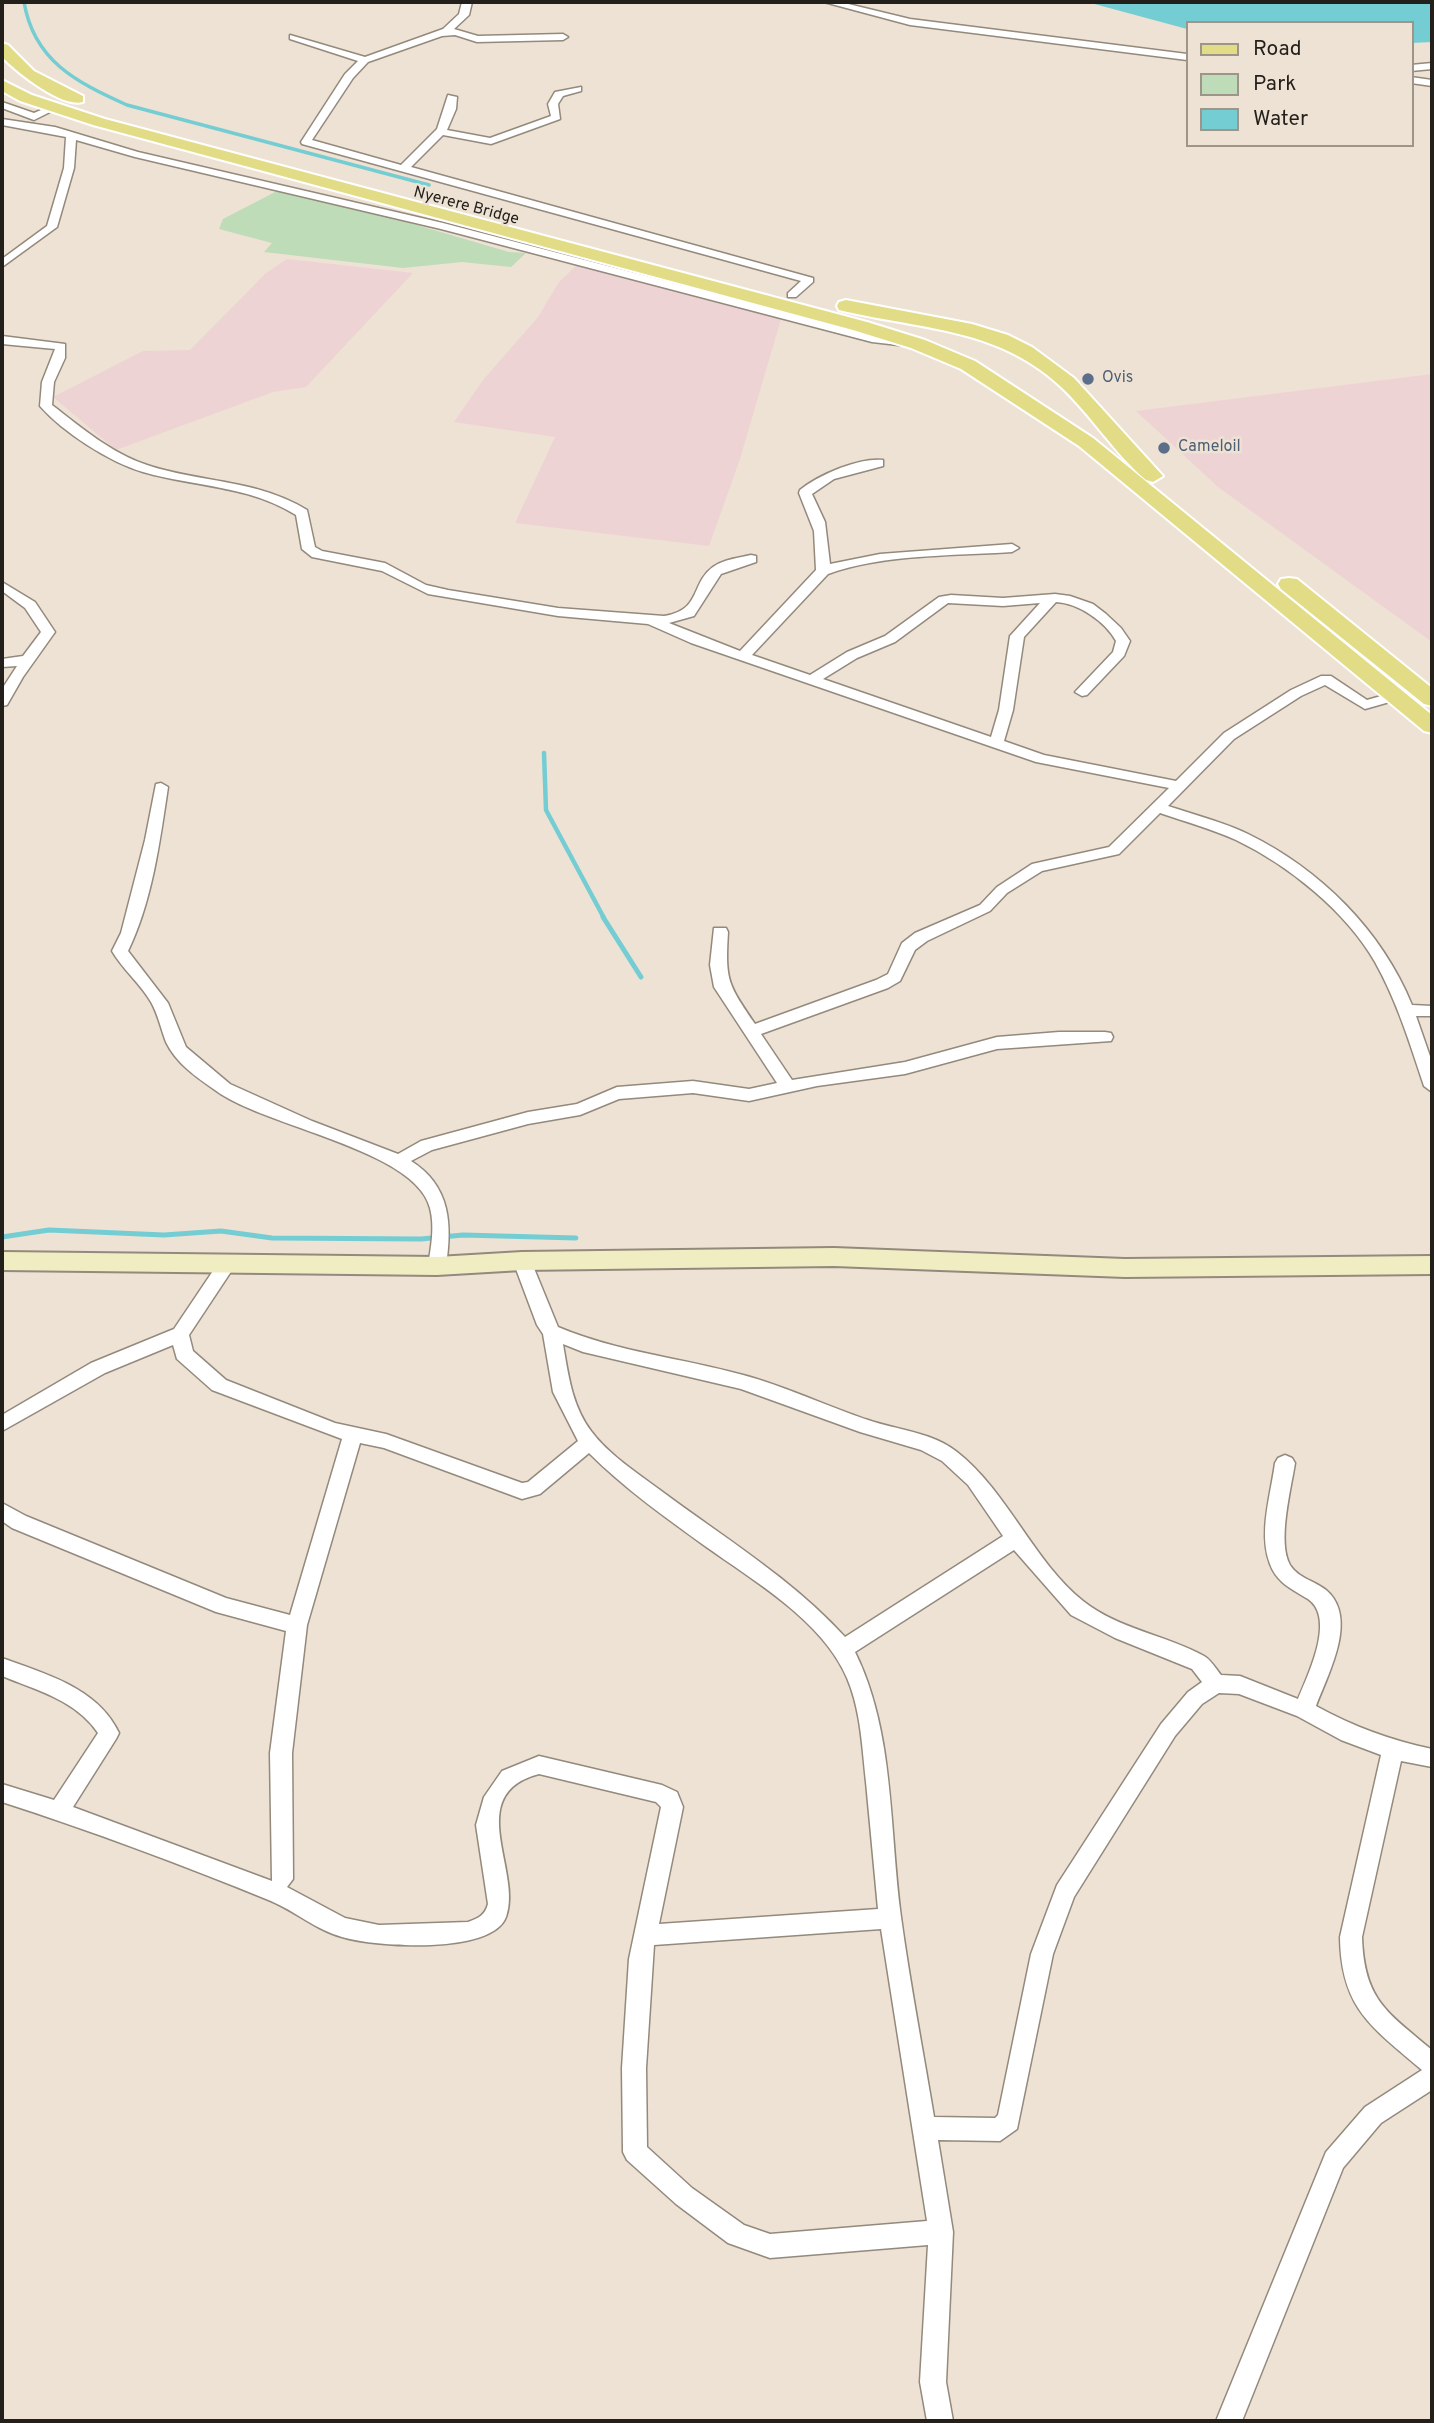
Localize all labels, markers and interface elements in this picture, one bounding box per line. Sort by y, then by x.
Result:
legend [1186,21,1413,147]
text: Road [1253,36,1302,63]
text: Park [1253,71,1296,98]
text: Water [1253,106,1308,133]
street label: Nyerere Bridge [411,184,521,230]
place label: Ovis [1102,369,1133,389]
marker: Ovis [1080,371,1096,387]
place label: Cameloil [1178,438,1241,458]
marker: Cameloil [1156,440,1172,456]

